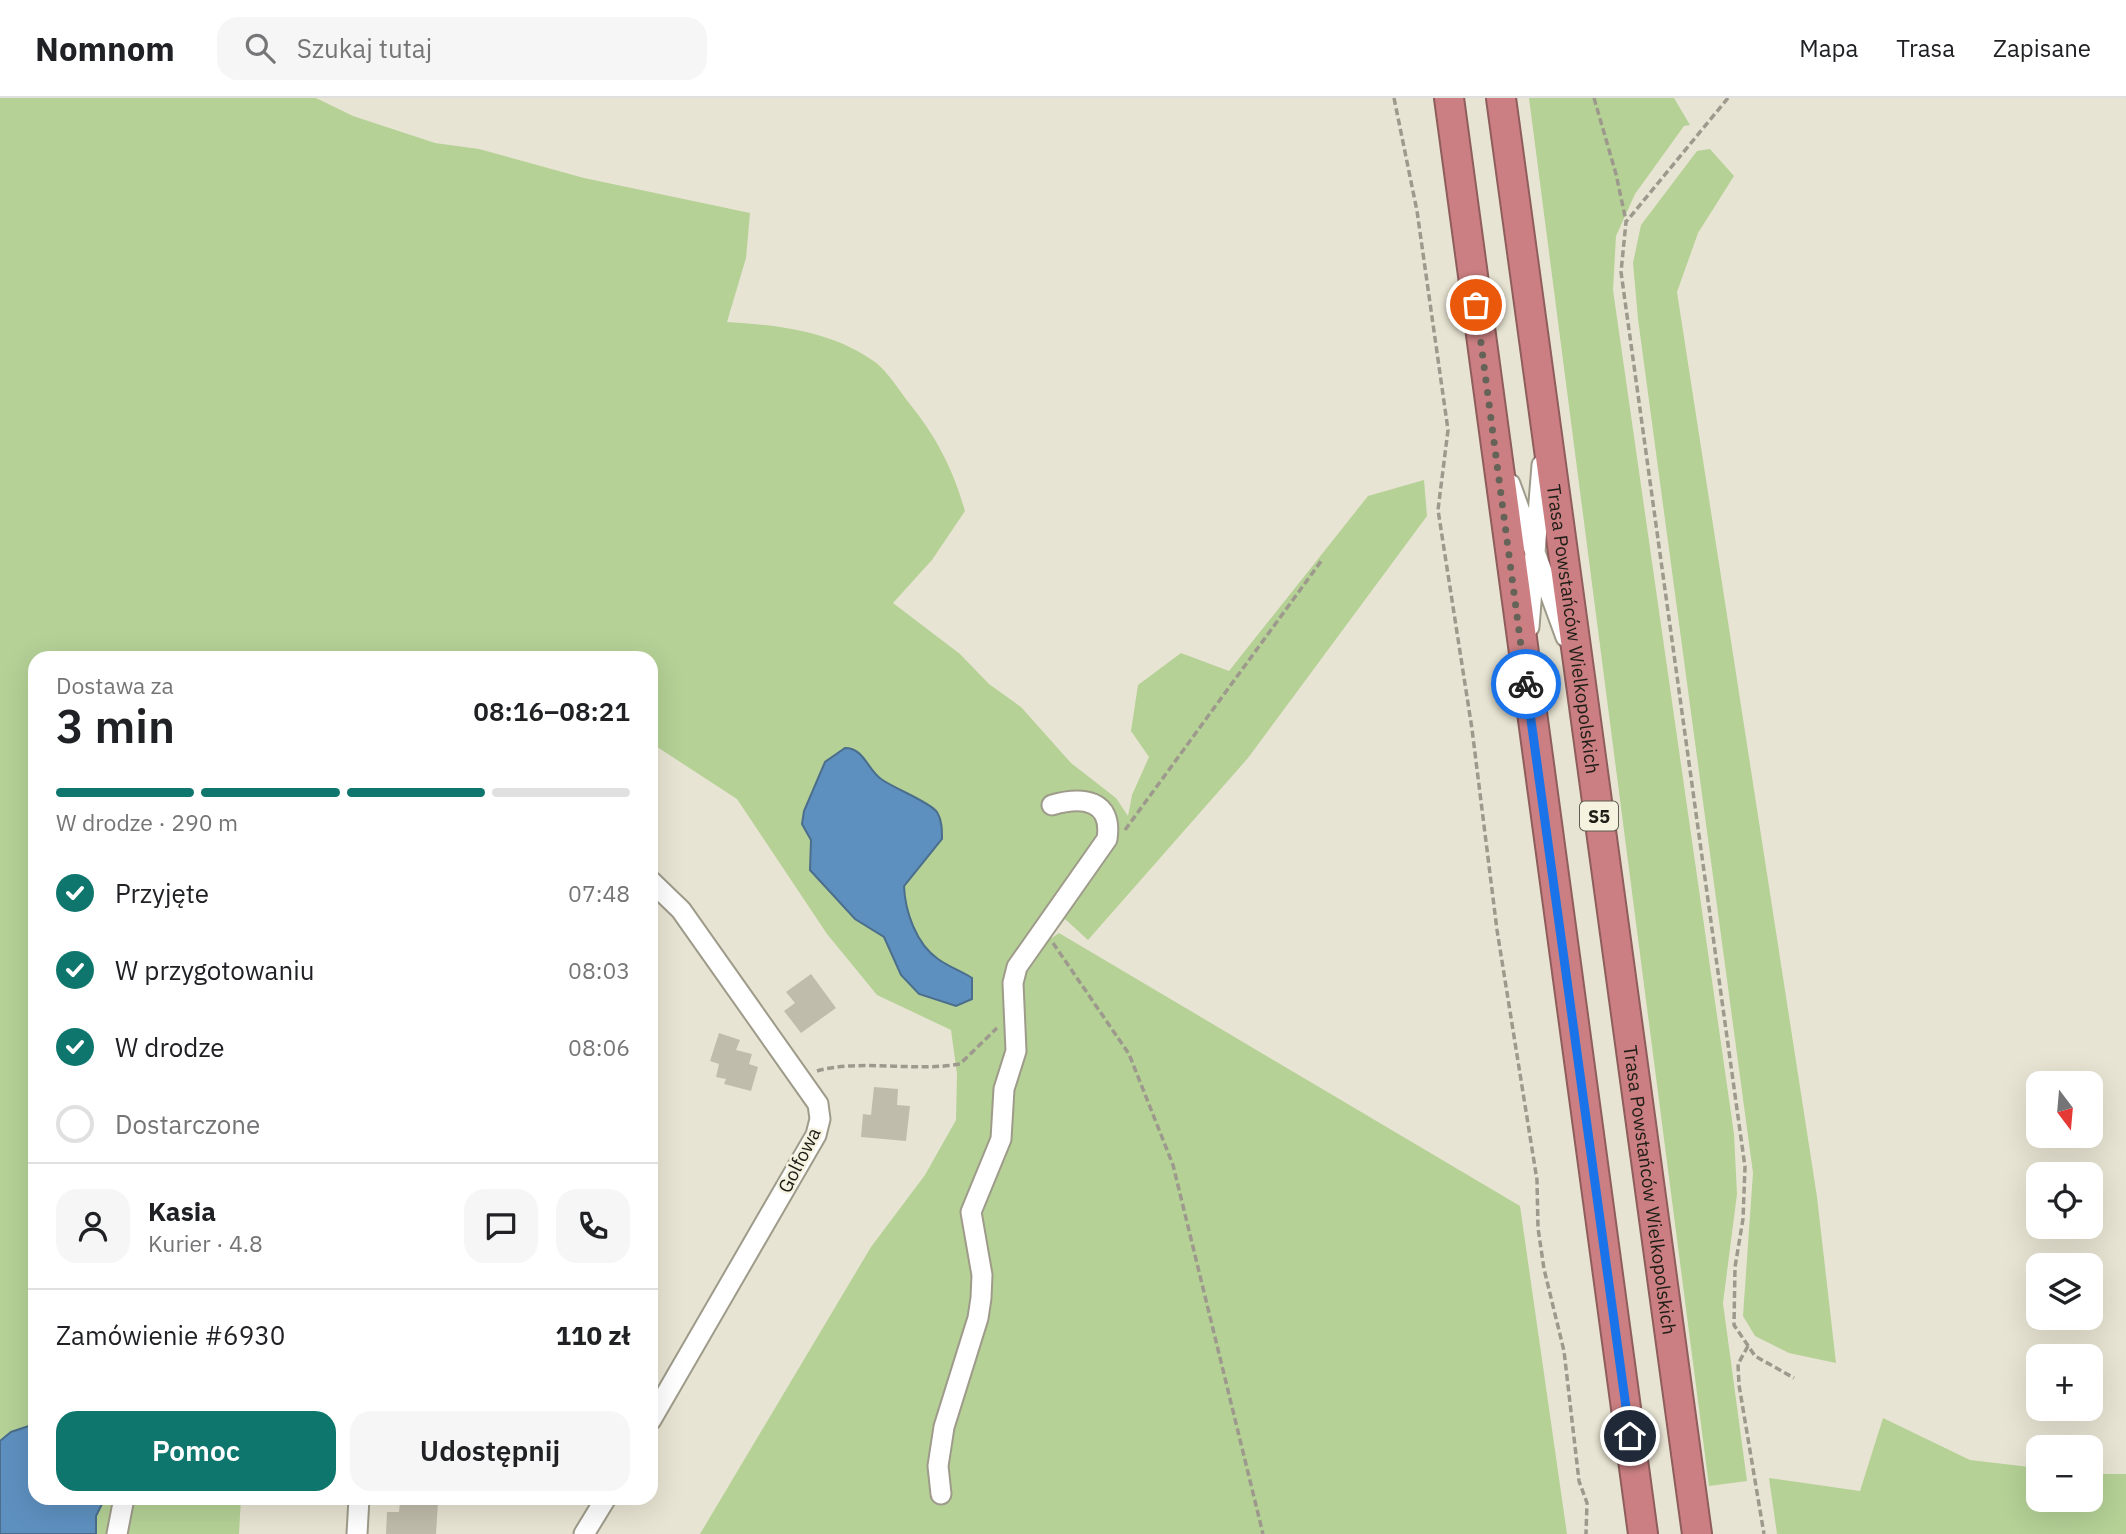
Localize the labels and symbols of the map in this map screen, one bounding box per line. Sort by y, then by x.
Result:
pin [1446,275,1506,335]
street label: Trasa Powstańców Wielkopolskich [1542,483,1605,775]
courier [1491,649,1561,719]
road number: S5 [1580,802,1618,830]
street label: Trasa Powstańców Wielkopolskich [1618,1044,1682,1336]
north arrow [2026,1071,2104,1148]
street label: Golfowa [772,1123,826,1197]
pin [1600,1406,1660,1466]

